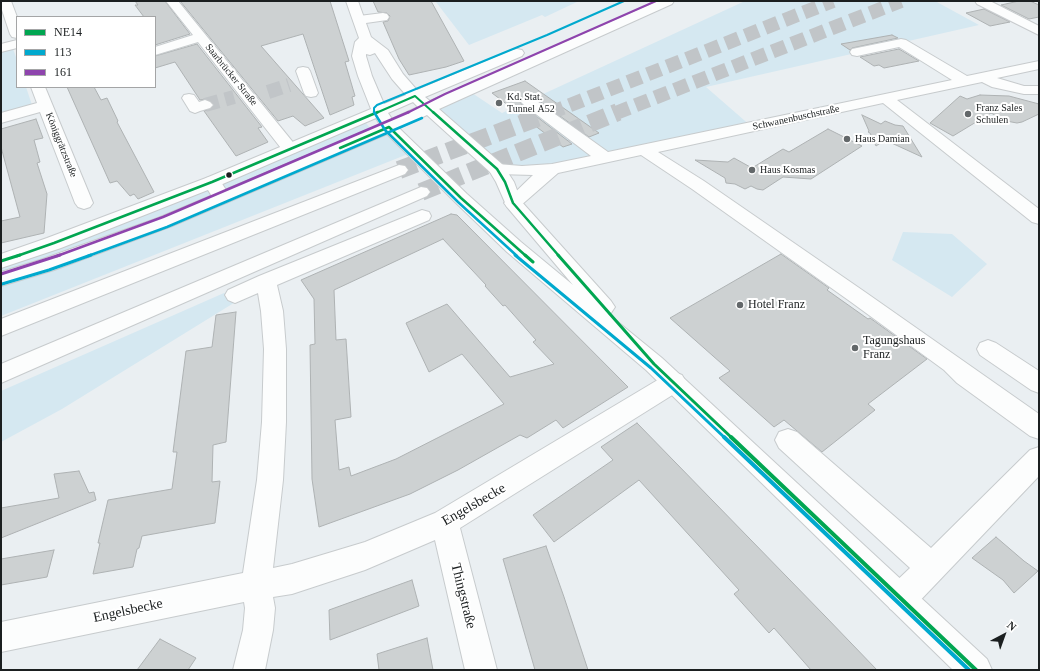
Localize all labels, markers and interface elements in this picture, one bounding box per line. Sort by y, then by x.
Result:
legend [16,16,156,88]
text: NE14 [54,25,82,39]
street label: Saarbrücker Straße [202,42,260,108]
text: 113 [54,45,72,59]
text: 161 [54,65,72,79]
place label: Kd. Stat. Tunnel A52 [507,91,555,114]
marker: Kd. Stat. Tunnel A52 [494,98,504,108]
place label: Franz Sales Schulen [976,102,1022,126]
street label: Schwanenbuschstraße [752,103,840,133]
marker: Franz Sales Schulen [963,109,973,119]
street label: Königgrätzstraße [43,111,79,179]
place label: Haus Damian [855,133,910,145]
marker: Haus Damian [842,134,852,144]
place label: Haus Kosmas [760,164,815,176]
marker: Haus Kosmas [747,165,757,175]
unlabelled marker [224,170,234,180]
place label: Hotel Franz [748,298,805,312]
marker: Hotel Franz [735,300,745,310]
place label: Tagungshaus Franz [863,334,925,362]
marker: Tagungshaus Franz [850,343,860,353]
street label: Engelsbecke [439,480,509,530]
street label: Thingstraße [447,562,479,630]
street label: Engelsbecke [92,595,164,627]
north arrow [984,615,1024,655]
text: N [1005,619,1019,633]

